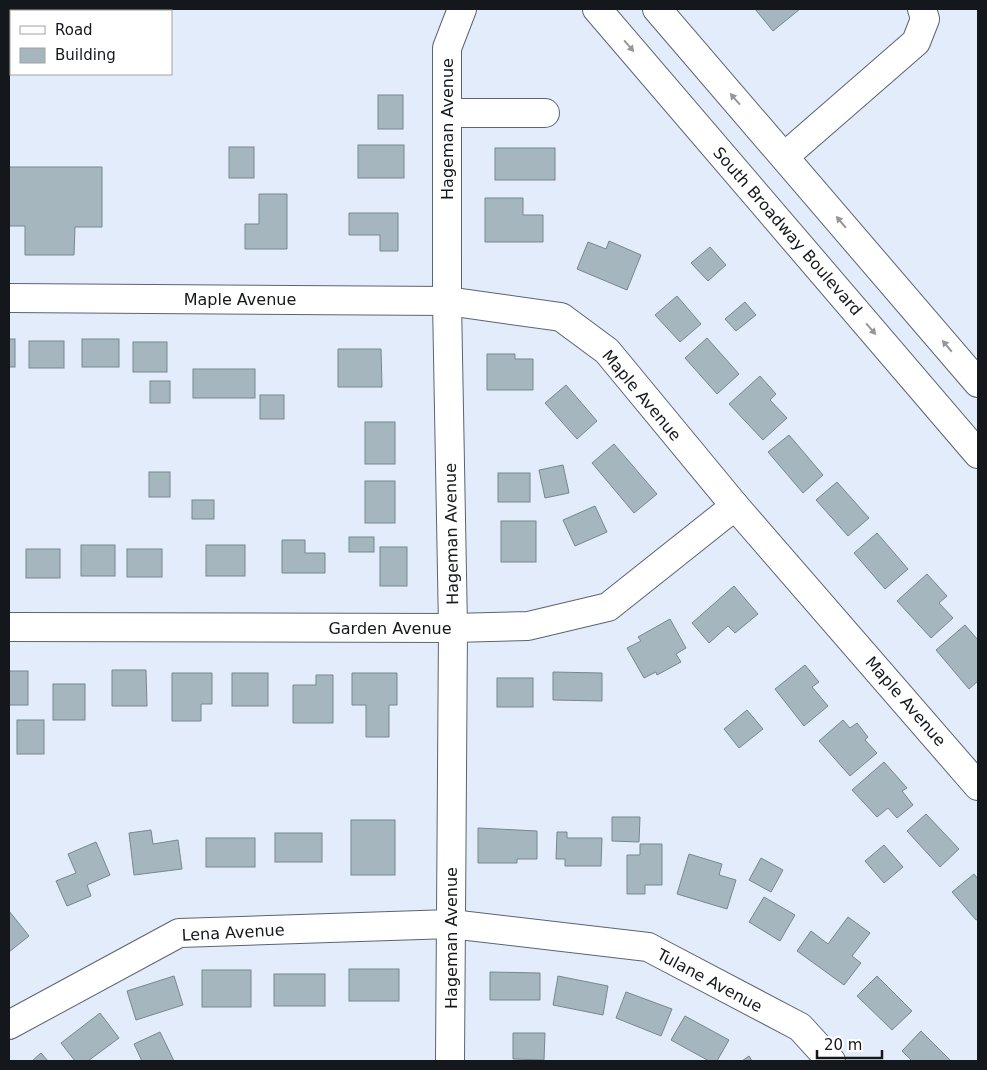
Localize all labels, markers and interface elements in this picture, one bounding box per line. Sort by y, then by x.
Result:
legend [10,10,172,75]
text: Road [55,21,93,39]
one-way arrow [623,39,635,51]
text: Building [55,46,116,64]
street label: Hageman Avenue [438,58,457,200]
one-way arrow [730,93,741,105]
street label: South Broadway Boulevard [709,143,866,319]
one-way arrow [836,216,847,228]
street label: Maple Avenue [184,290,296,309]
one-way arrow [866,322,877,335]
one-way arrow [941,339,952,352]
street label: Maple Avenue [598,346,685,445]
street label: Hageman Avenue [441,463,462,605]
street label: Garden Avenue [328,619,452,638]
street label: Maple Avenue [862,653,950,750]
street label: Hageman Avenue [442,867,461,1009]
street label: Lena Avenue [181,920,285,945]
street label: Tulane Avenue [653,944,766,1016]
scale bar [817,1028,882,1060]
text: 20 m [824,1036,862,1054]

